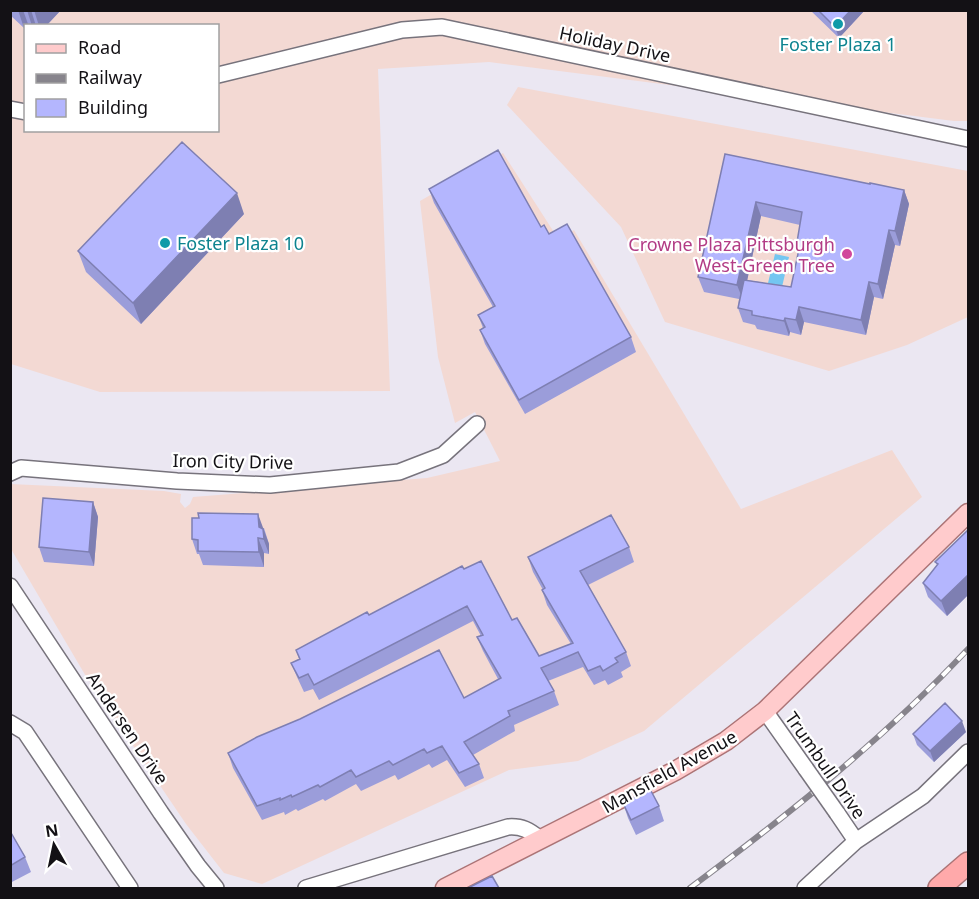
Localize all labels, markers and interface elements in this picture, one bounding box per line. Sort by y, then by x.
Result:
marker: Foster Plaza 1 [831,17,845,31]
street label: Holiday Drive [557,21,673,67]
legend [24,24,219,132]
place label: Foster Plaza 1 [780,32,896,56]
text: Road [78,35,121,59]
text: Railway [78,65,143,89]
text: Building [78,95,148,119]
place label: Foster Plaza 10 [177,231,304,255]
place label: Crowne Plaza Pittsburgh West-Green Tree [628,232,835,277]
marker: Foster Plaza 10 [158,236,172,250]
marker: Crowne Plaza Pittsburgh West-Green Tree [840,247,854,261]
street label: Iron City Drive [172,448,294,474]
street label: Andersen Drive [82,667,174,789]
street label: Trumbull Drive [780,707,872,823]
street label: Mansfield Avenue [597,724,741,818]
north arrow [24,815,84,875]
text: N [44,818,60,842]

